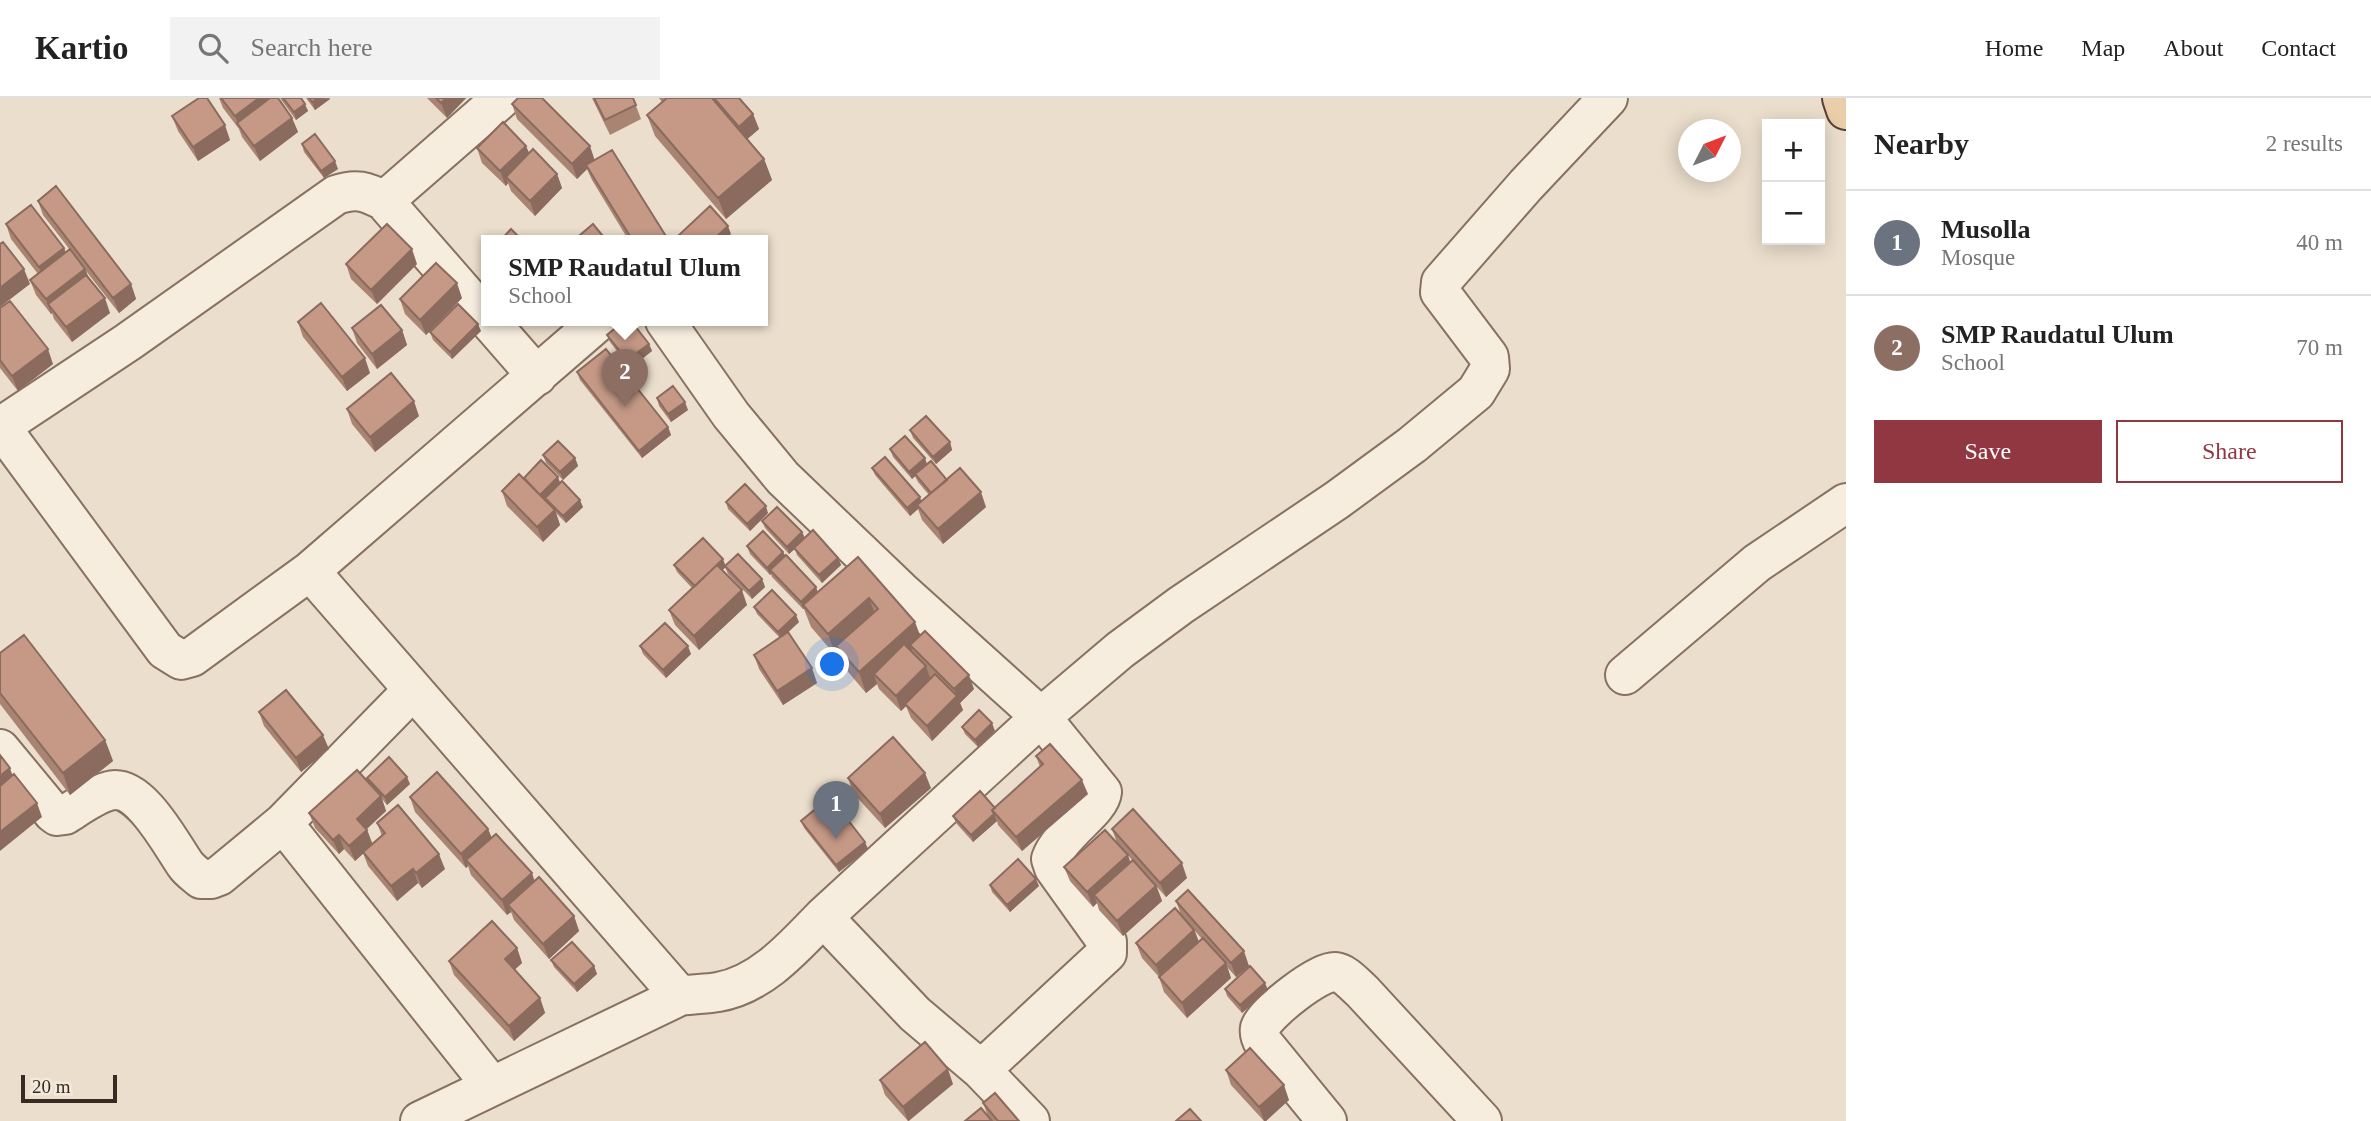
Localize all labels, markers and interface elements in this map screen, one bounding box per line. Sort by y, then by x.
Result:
search box [170,17,660,80]
icon: search [194,29,232,67]
text: Kartio [35,30,128,66]
text: Search here [250,33,372,62]
text: Home [1985,35,2043,61]
text: Map [2081,35,2125,61]
text: About [2163,35,2223,61]
text: Contact [2261,35,2336,61]
north arrow [1678,119,1741,182]
map controls [1762,119,1825,245]
button: + [1762,119,1825,182]
text: Nearby [1874,127,1969,160]
text: 2 results [2266,131,2343,156]
button: − [1762,182,1825,245]
text: Musolla [1941,215,2031,244]
text: 1 [1891,230,1903,255]
text: 40 m [2296,230,2343,255]
popup [481,235,768,326]
text: Mosque [1941,245,2015,270]
text: SMP Raudatul Ulum [508,253,741,282]
text: School [508,283,572,308]
text: SMP Raudatul Ulum [1941,320,2174,349]
text: 2 [1891,335,1903,360]
text: 70 m [2296,335,2343,360]
pin: 2 [602,349,648,407]
text: School [1941,350,2005,375]
button: Save [1874,420,2102,483]
button: Share [2116,420,2343,483]
your location [815,647,849,681]
pin: 1 [813,781,859,839]
scale bar [21,1072,117,1104]
text: 20 m [32,1076,71,1097]

